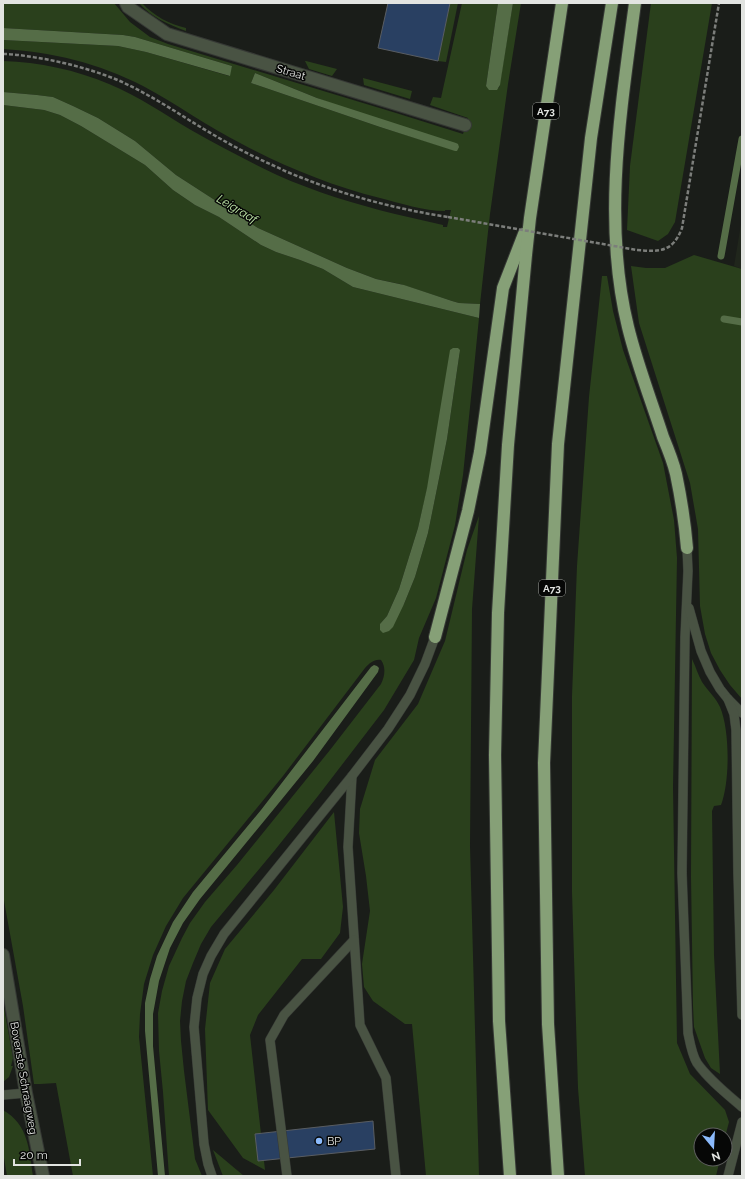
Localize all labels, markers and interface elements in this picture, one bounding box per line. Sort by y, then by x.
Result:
street label: Straat [275,62,307,83]
road number: A73 [533,103,559,119]
water label: Leigraaf [214,192,262,228]
road number: A73 [539,580,565,596]
street label: Bovenste Schraagweg [7,1021,40,1135]
north arrow [693,1127,733,1167]
place label: BP [327,1135,341,1148]
marker: BP [314,1136,324,1146]
scale bar [14,1141,80,1167]
text: 20 m [20,1148,48,1162]
text: N [710,1149,722,1164]

